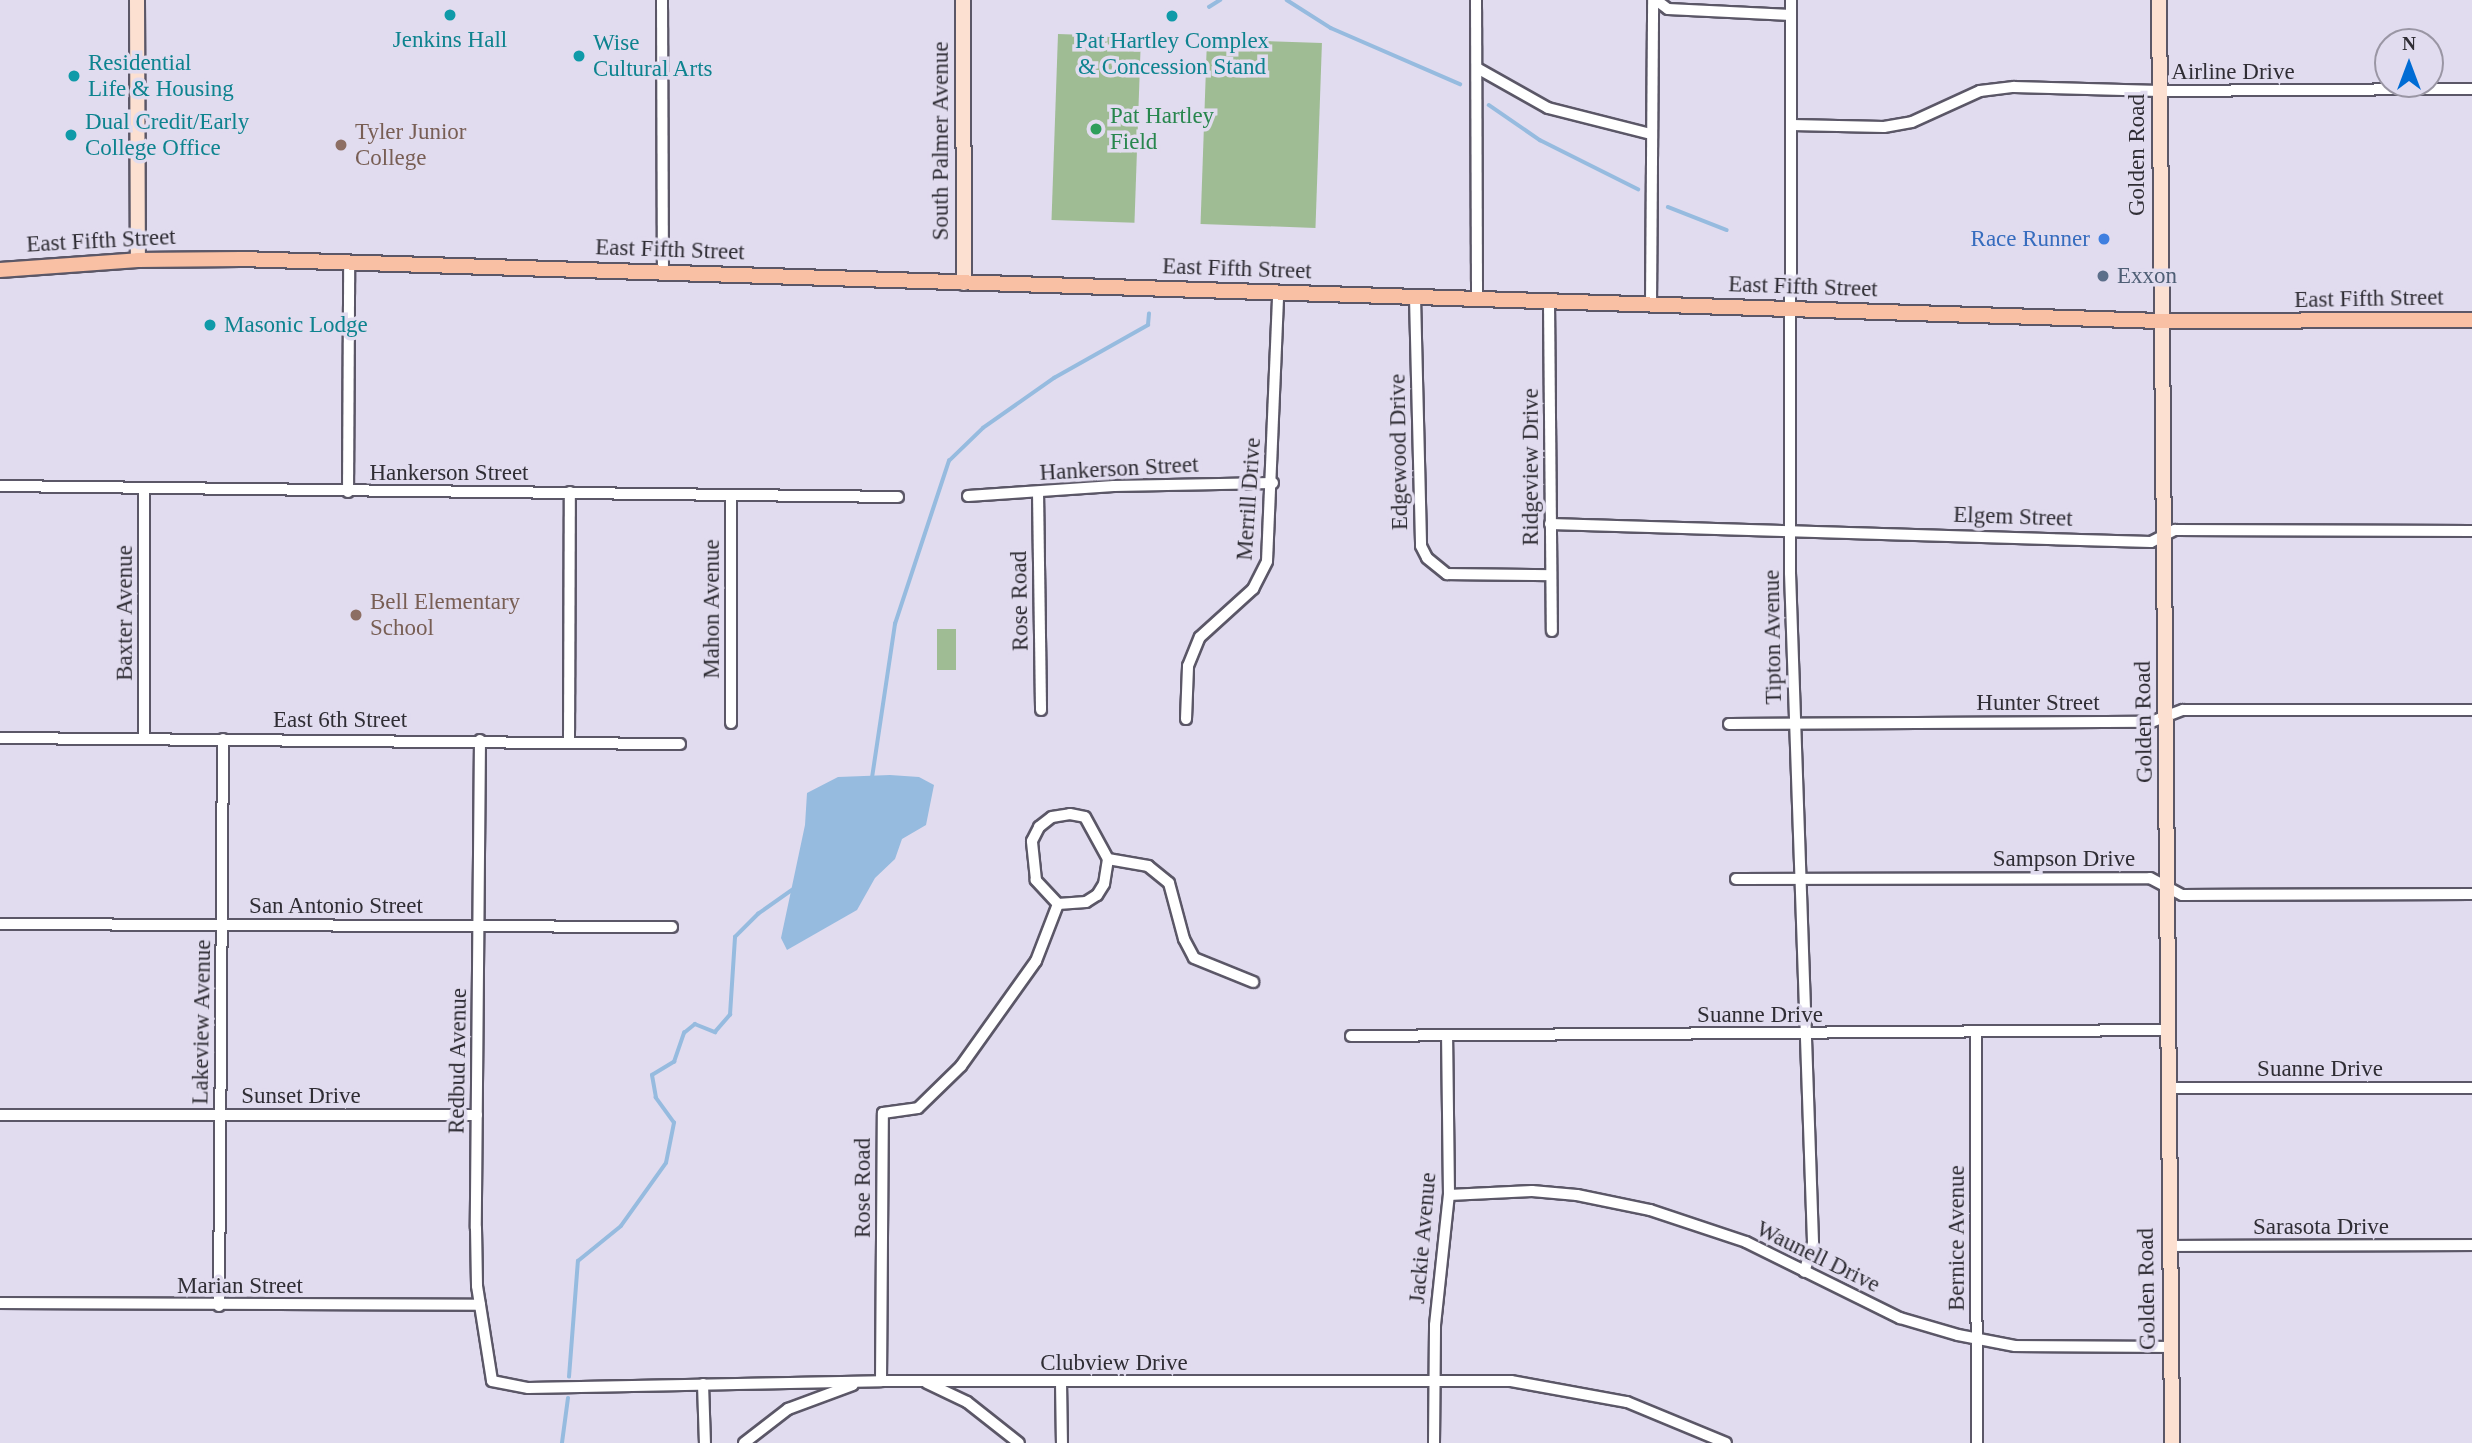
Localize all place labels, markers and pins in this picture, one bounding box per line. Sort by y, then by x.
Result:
marker: Jenkins Hall [442,7,458,23]
marker: Pat Hartley Complex & Concession Stand [1164,8,1180,24]
place label: Jenkins Hall [393,26,507,54]
place label: Pat Hartley Complex & Concession Stand [1075,27,1269,81]
place label: Wise Cultural Arts [593,29,714,83]
marker: Wise Cultural Arts [571,48,587,64]
place label: Residential Life & Housing [88,49,234,103]
marker: Residential Life & Housing [66,68,82,84]
place label: Pat Hartley Field [1110,102,1214,156]
place label: Dual Credit/Early College Office [85,108,249,162]
place label: Tyler Junior College [355,118,466,172]
marker: Pat Hartley Field [1088,121,1104,137]
marker: Dual Credit/Early College Office [63,127,79,143]
marker: Tyler Junior College [333,137,349,153]
place label: Race Runner [1971,225,2090,253]
marker: Race Runner [2096,231,2112,247]
place label: Exxon [2117,262,2177,290]
marker: Exxon [2095,268,2111,284]
place label: Masonic Lodge [224,311,368,339]
marker: Masonic Lodge [202,317,218,333]
place label: Bell Elementary School [370,588,520,642]
marker: Bell Elementary School [348,607,364,623]

